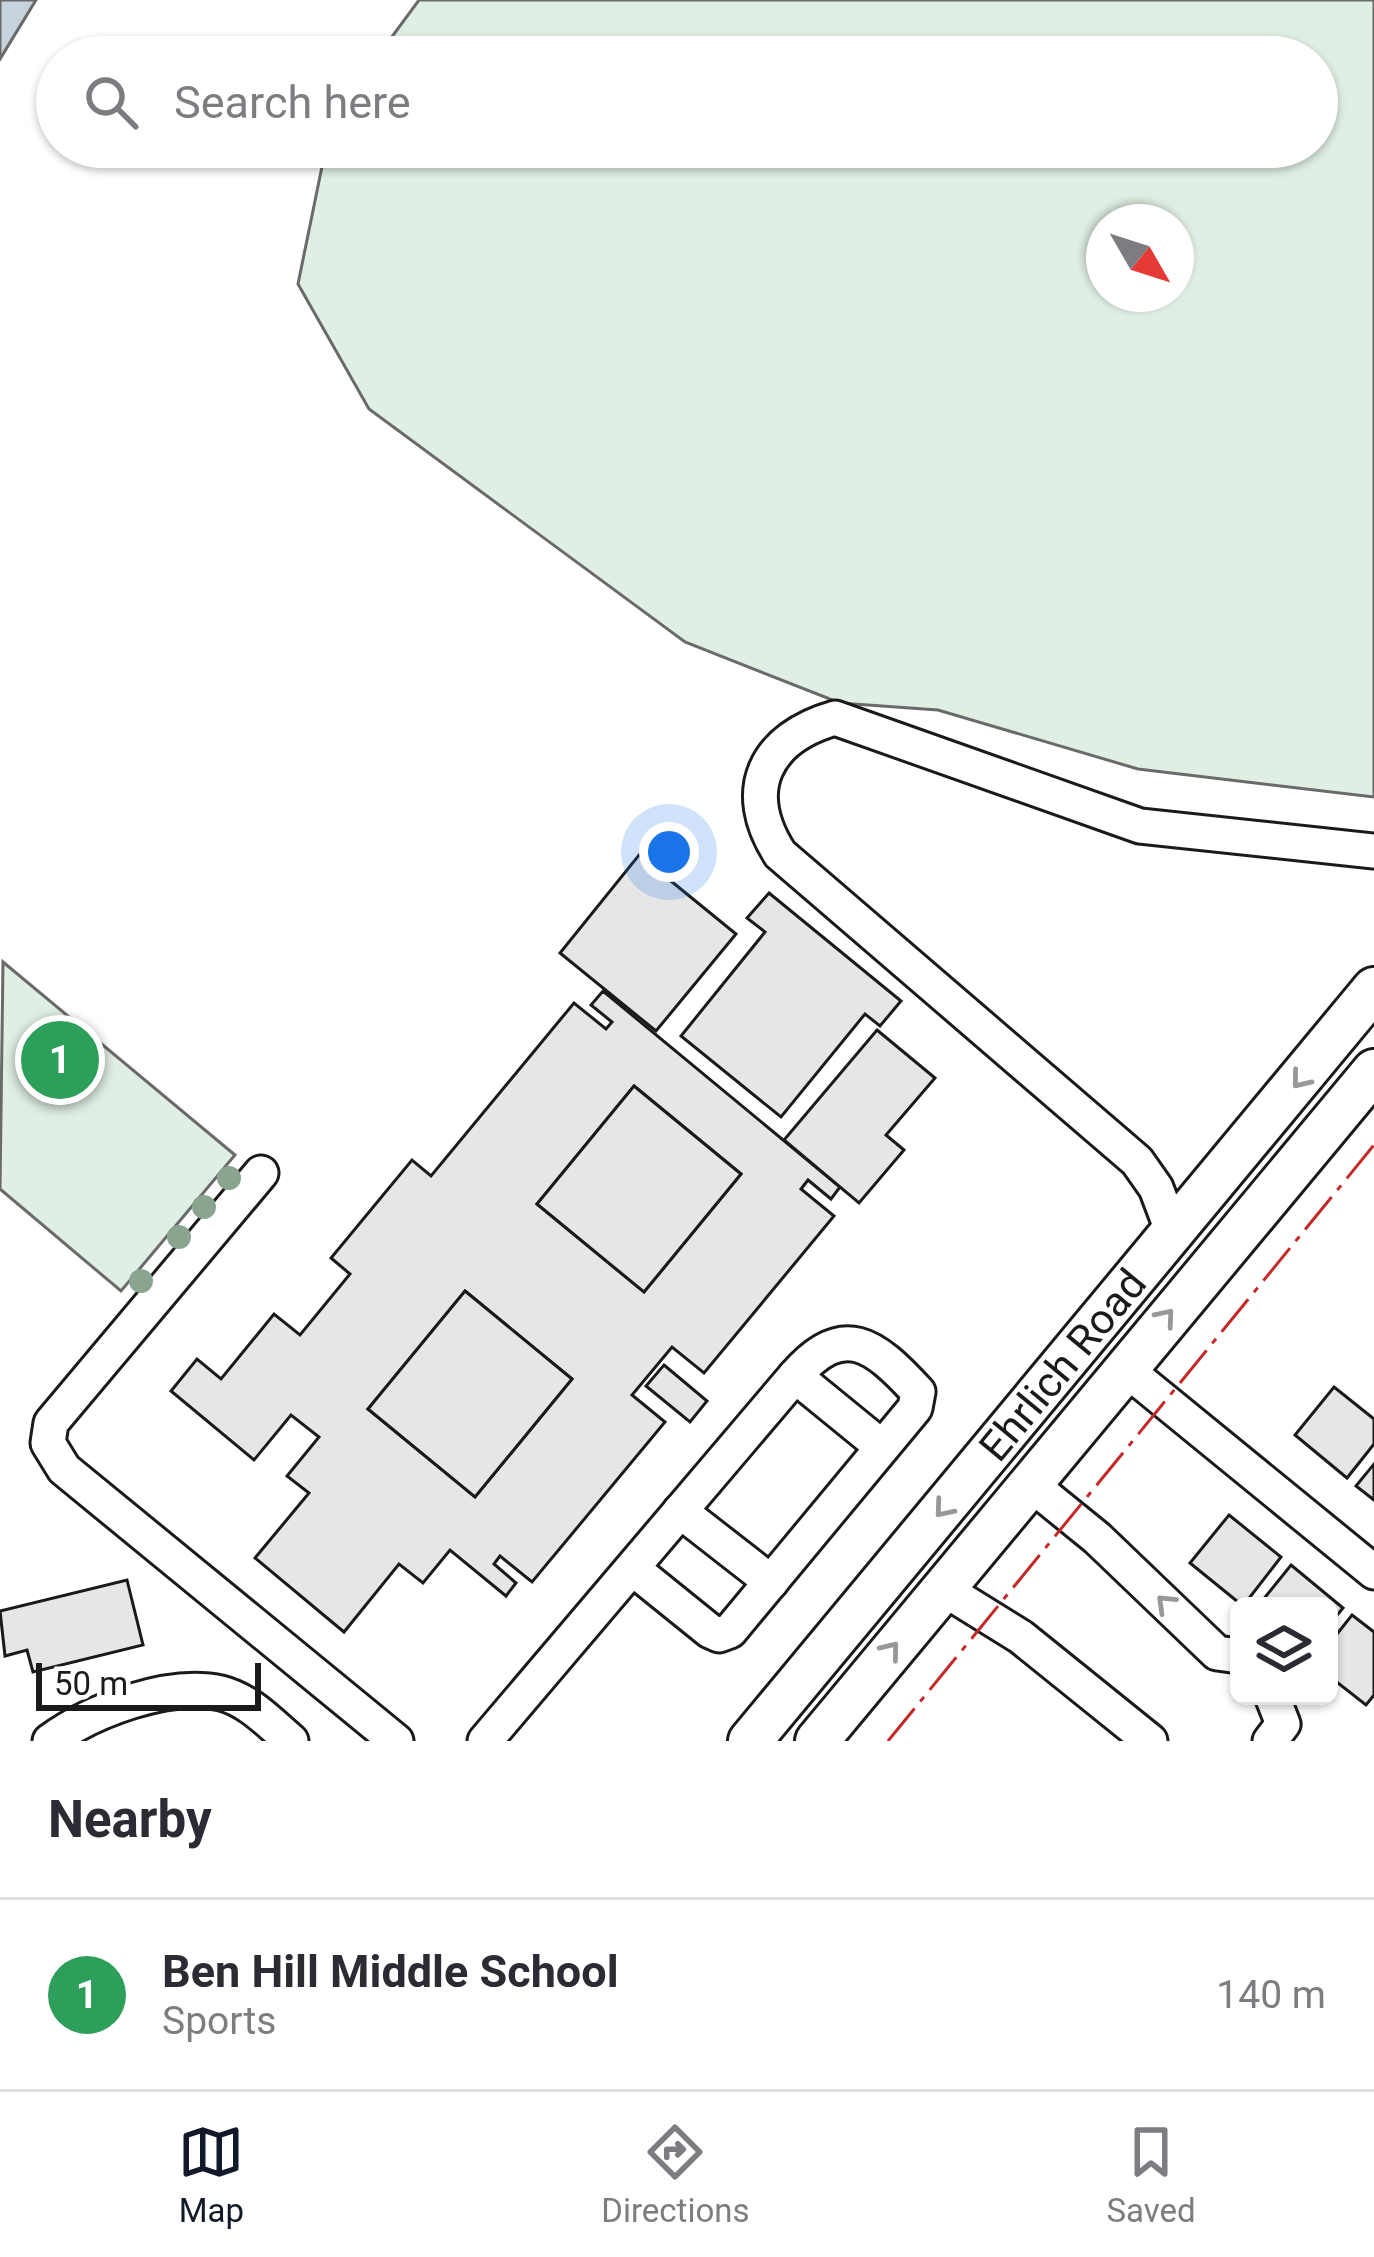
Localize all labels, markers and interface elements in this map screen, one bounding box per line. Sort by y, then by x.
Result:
search box [36,36,1338,168]
icon: search [78,69,144,135]
text: Search here [174,76,411,129]
north arrow [1086,204,1194,312]
your location [639,822,699,882]
pin: 1 [21,1015,99,1105]
one-way arrow [1293,1066,1314,1088]
street label: Ehrlich Road [969,1259,1156,1471]
one-way arrow [1151,1309,1173,1331]
one-way arrow [936,1495,958,1517]
one-way arrow [1157,1595,1179,1617]
map controls [1230,1597,1338,1705]
button: layers [1230,1597,1338,1705]
one-way arrow [877,1642,898,1664]
scale bar [36,1657,261,1710]
text: 50 m [54,1664,128,1703]
text: Nearby [48,1790,212,1849]
text: Ben Hill Middle School [162,1945,619,1998]
text: 1 [76,1972,98,2018]
text: 140 m [1216,1972,1326,2018]
text: Sports [162,1998,276,2044]
tab: Map [178,2119,244,2230]
tab: Directions [601,2119,750,2230]
tab: Saved [1106,2119,1196,2230]

